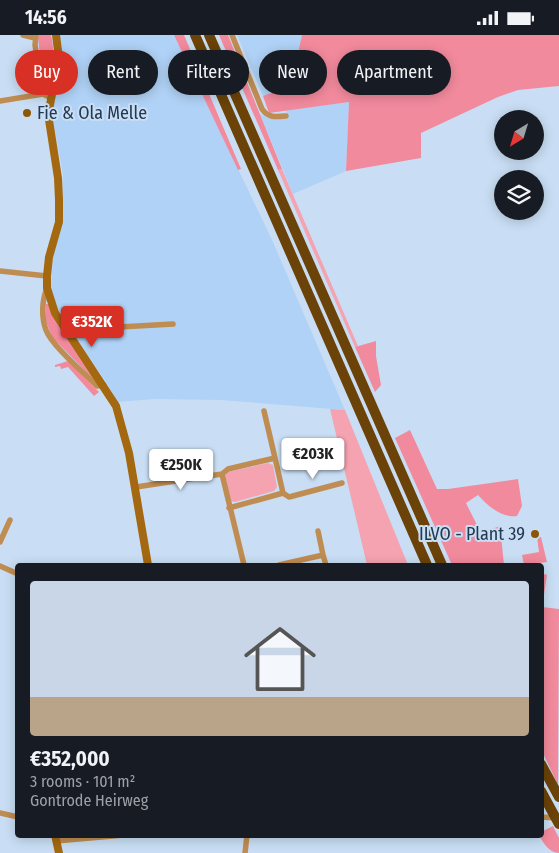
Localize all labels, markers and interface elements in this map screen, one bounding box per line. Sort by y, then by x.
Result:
text: 14:56 [25,6,67,29]
chip: Buy [15,50,78,95]
chip: Rent [88,50,158,95]
chip: Filters [168,50,249,95]
chip: New [259,50,327,95]
chip: Apartment [337,50,451,95]
place label: Fie & Ola Melle [37,102,147,124]
marker: Fie & Ola Melle [21,107,33,119]
north arrow [494,110,544,160]
map controls [494,110,544,220]
button: layers [494,170,544,220]
pin: €352K [57,305,127,348]
text: €352K [72,312,112,331]
pin: €203K [278,437,348,480]
text: €203K [292,444,334,463]
pin: €250K [146,449,216,491]
text: €250K [160,455,202,474]
place label: ILVO - Plant 39 [419,523,525,545]
marker: ILVO - Plant 39 [529,528,541,540]
icon: home [235,614,325,704]
text: €352,000 [30,746,110,772]
text: 3 rooms · 101 m² [30,772,135,791]
text: Gontrode Heirweg [30,791,148,810]

